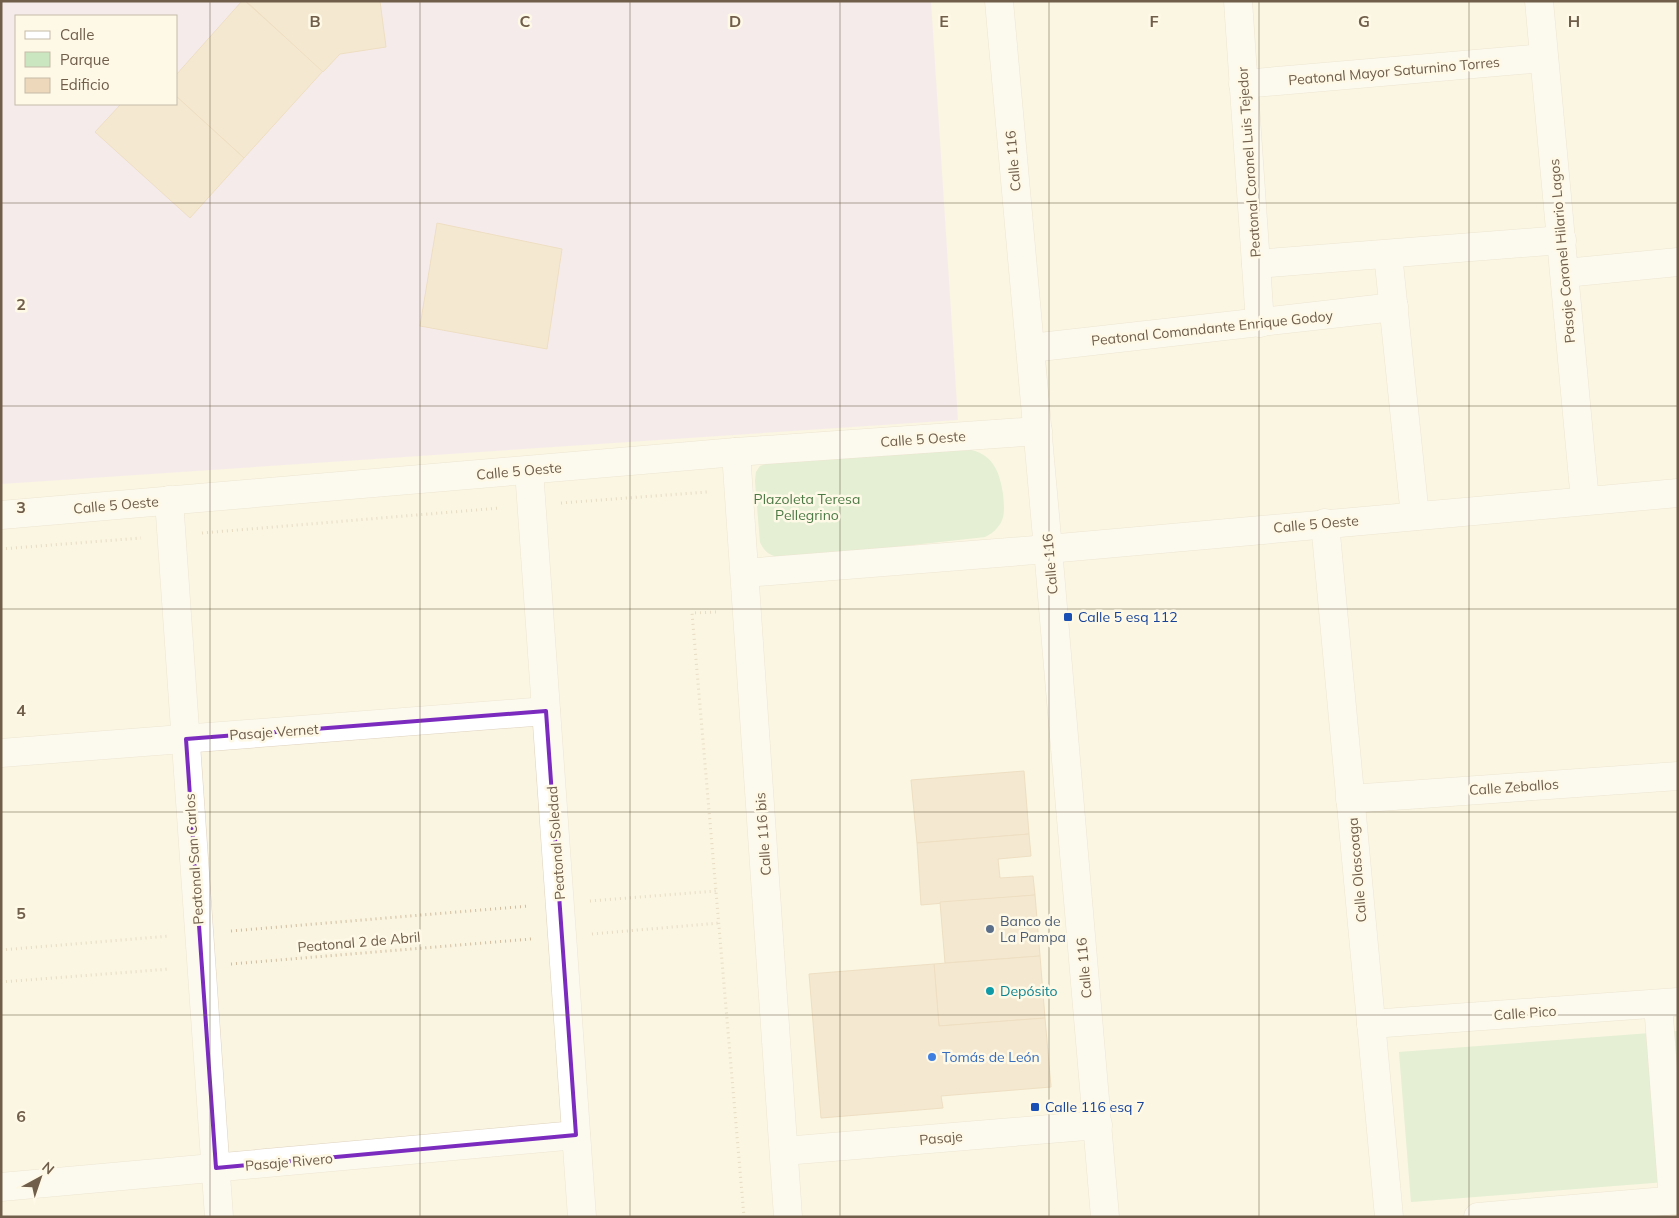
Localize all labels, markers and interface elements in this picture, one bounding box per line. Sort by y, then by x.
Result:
text: B [309,11,321,31]
text: C [520,11,531,31]
text: D [729,11,741,31]
text: E [939,11,949,31]
text: F [1149,11,1159,31]
text: G [1358,11,1370,31]
text: H [1568,11,1580,31]
legend [15,15,178,105]
text: Calle [60,25,94,44]
text: Parque [60,50,110,69]
street label: Peatonal Mayor Saturnino Torres [1288,53,1501,89]
street label: Peatonal Coronel Luis Tejedor [1233,65,1265,258]
text: Edificio [60,75,110,94]
street label: Calle 116 [1001,130,1025,192]
street label: Pasaje Coronel Hilario Lagos [1545,158,1579,344]
text: 2 [16,294,26,314]
street label: Peatonal Comandante Enrique Godoy [1090,306,1334,350]
street label: Calle 5 Oeste [880,427,966,451]
street label: Calle 5 Oeste [476,458,562,484]
park label: Plazoleta Teresa Pellegrino [754,490,860,524]
street label: Calle 5 Oeste [73,492,159,518]
text: 3 [16,497,26,517]
street label: Calle 5 Oeste [1273,511,1359,537]
street label: Calle 116 [1038,533,1062,595]
place label: Calle 5 esq 112 [1078,608,1178,626]
marker: Calle 5 esq 112 [1062,611,1074,623]
text: 4 [16,700,26,720]
street label: Pasaje Vernet [229,720,319,744]
street label: Calle Zeballos [1469,775,1559,799]
street label: Peatonal Soledad [543,785,569,901]
street label: Calle 116 bis [751,792,775,876]
street label: Peatonal San Carlos [180,793,208,925]
street label: Calle Olascoaga [1343,817,1371,923]
text: 5 [16,903,26,923]
place label: Banco de La Pampa [1000,912,1066,946]
marker: Banco de La Pampa [984,923,996,935]
street label: Peatonal 2 de Abril [297,928,421,956]
street label: Calle 116 [1072,937,1096,999]
place label: Depósito [1000,982,1058,1000]
marker: Depósito [984,985,996,997]
street label: Calle Pico [1493,1002,1557,1024]
place label: Tomás de León [942,1048,1040,1066]
marker: Tomás de León [926,1051,938,1063]
place label: Calle 116 esq 7 [1045,1098,1145,1116]
marker: Calle 116 esq 7 [1029,1101,1041,1113]
text: 6 [16,1106,26,1126]
street label: Pasaje [919,1127,963,1149]
street label: Pasaje Rivero [244,1149,334,1175]
north arrow [15,1153,65,1203]
text: N [39,1158,58,1178]

